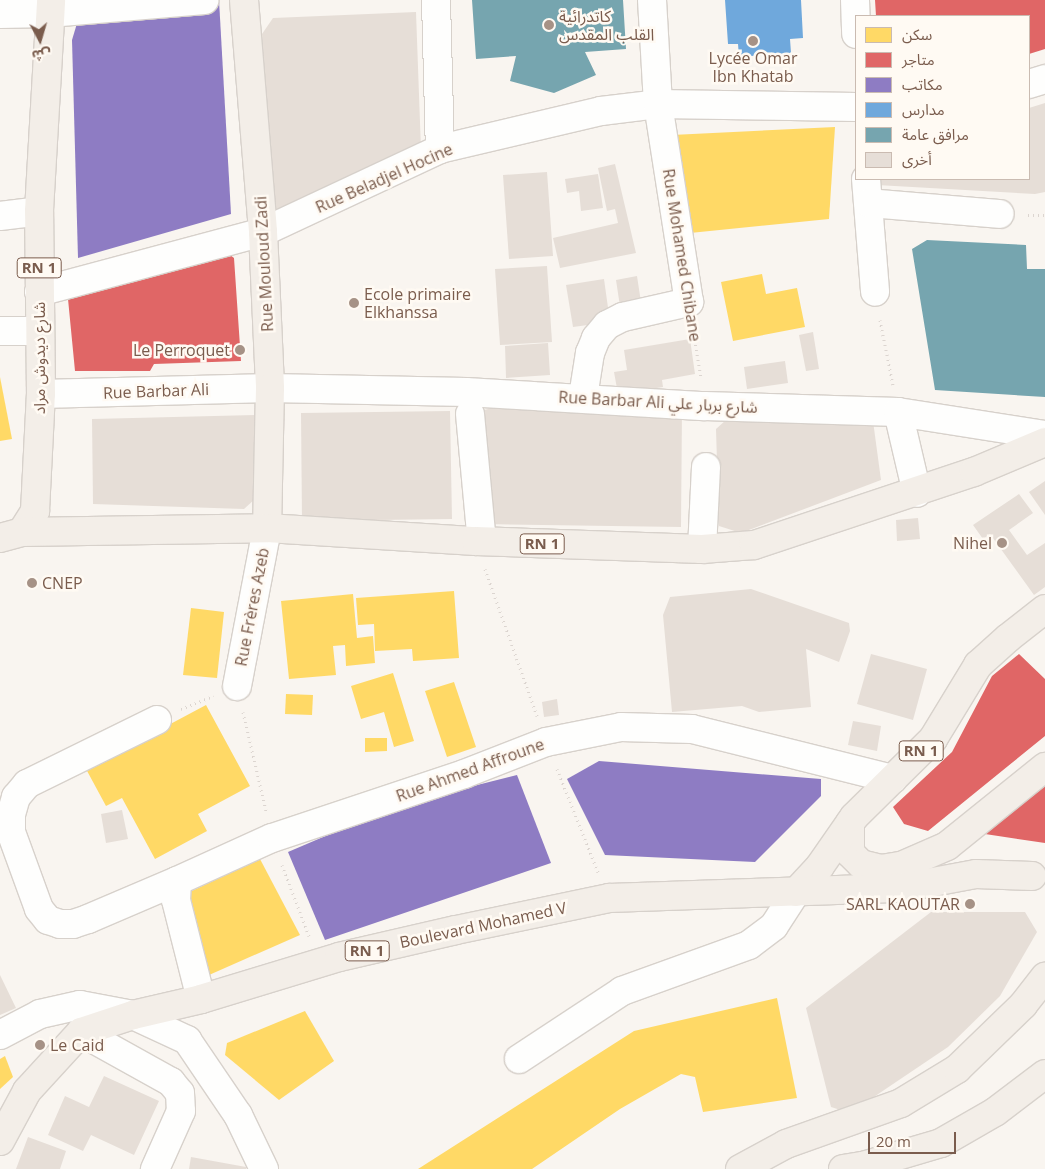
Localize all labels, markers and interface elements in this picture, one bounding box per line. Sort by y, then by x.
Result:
place label: كاتدرائية القلب المقدس [559,6,654,44]
north arrow [15,15,65,65]
legend [855,15,1030,180]
marker: كاتدرائية القلب المقدس [543,19,555,31]
text: سكن [902,24,932,44]
marker: Lycée Omar Ibn Khatab [747,35,759,47]
text: ش [31,45,52,66]
place label: Lycée Omar Ibn Khatab [709,48,797,86]
text: متاجر [902,49,935,69]
text: مكاتب [902,74,943,94]
text: مدارس [902,99,945,119]
text: مرافق عامة [902,124,969,144]
street label: Rue Beladjel Hocine [312,139,456,217]
text: أخرى [902,149,932,169]
street label: Rue Mohamed Chibane [659,167,705,343]
street label: Rue Mouloud Zadi [251,196,277,332]
road number: RN 1 [16,256,62,280]
place label: Ecole primaire Elkhanssa [364,284,471,322]
marker: Ecole primaire Elkhanssa [348,297,360,309]
street label: شارع ديدوش مراد [29,302,49,414]
place label: Le Perroquet [133,340,230,360]
marker: Le Perroquet [234,344,246,356]
street label: Rue Barbar Ali [103,380,209,402]
street label: Rue Barbar Ali شارع بربار علي [558,387,758,417]
road number: RN 1 [520,532,564,556]
place label: Nihel [953,533,992,553]
marker: Nihel [996,537,1008,549]
street label: Rue Frères Azeb [231,546,273,668]
place label: CNEP [42,573,83,593]
marker: CNEP [26,577,38,589]
street label: Rue Ahmed Affroune [393,734,547,806]
road number: RN 1 [898,738,944,764]
place label: SARL KAOUTAR [846,894,960,914]
street label: Boulevard Mohamed V [398,898,568,952]
marker: SARL KAOUTAR [964,898,976,910]
road number: RN 1 [344,938,390,964]
place label: Le Caid [50,1035,104,1055]
marker: Le Caid [34,1039,46,1051]
scale bar [870,1122,958,1154]
text: 20 m [876,1131,911,1151]

